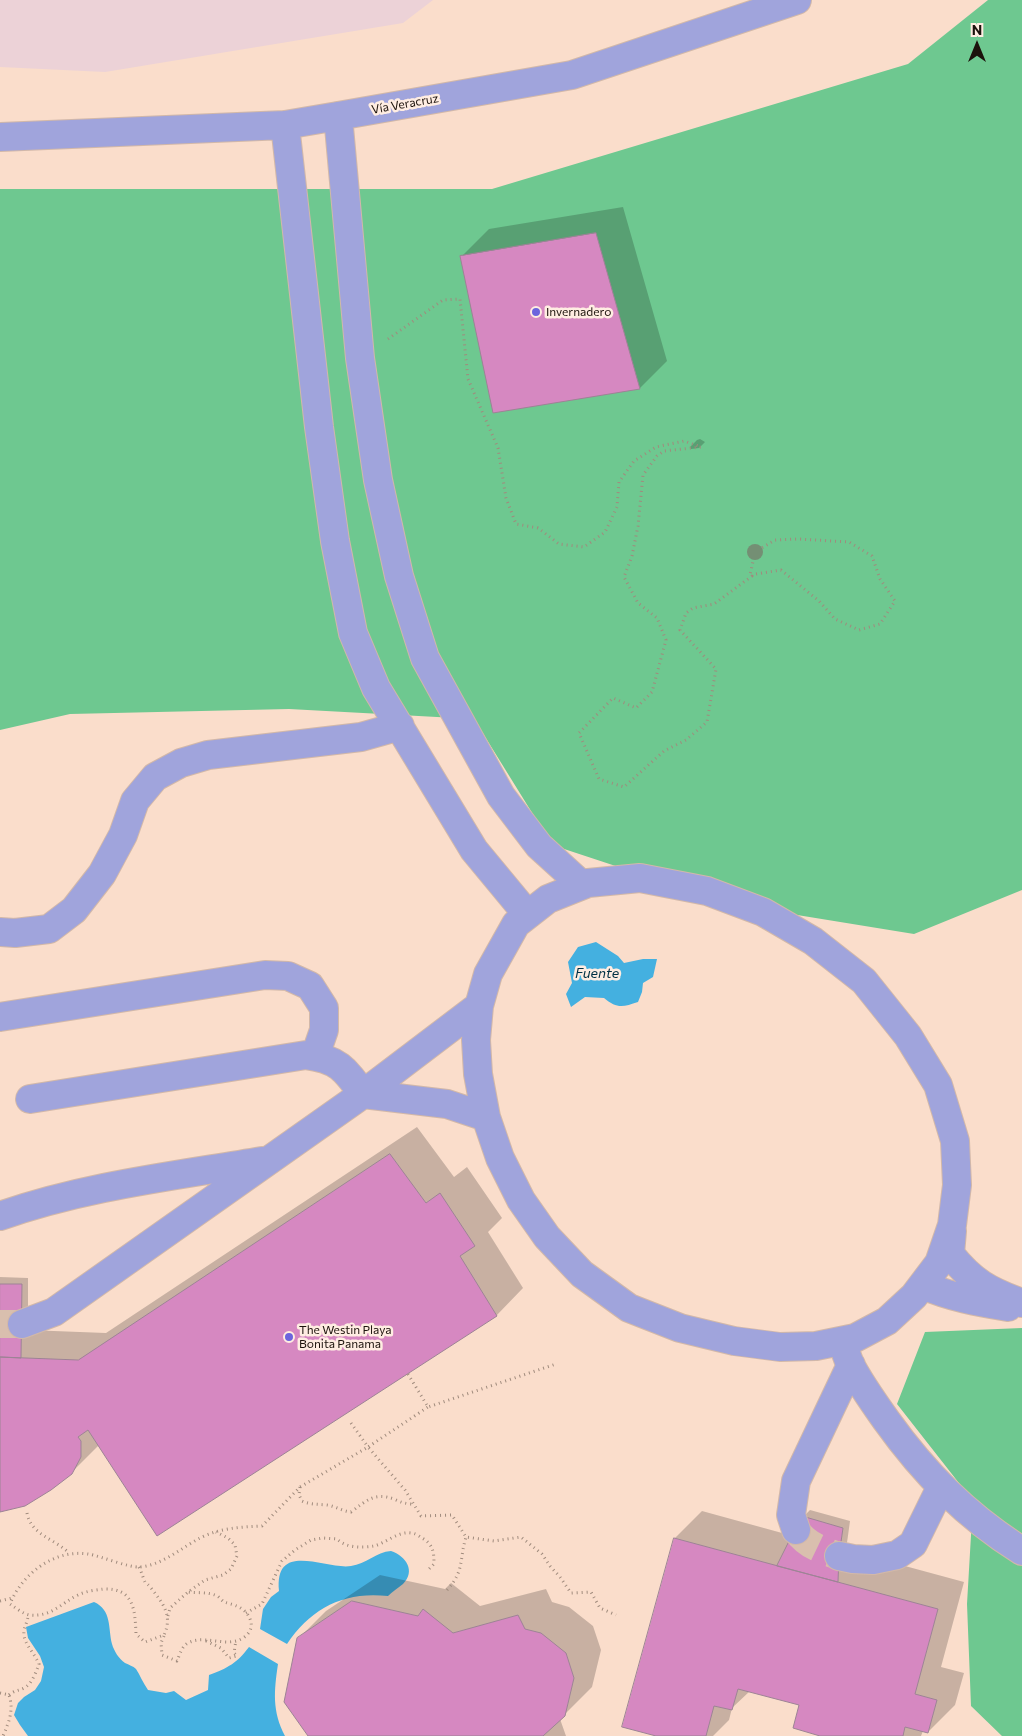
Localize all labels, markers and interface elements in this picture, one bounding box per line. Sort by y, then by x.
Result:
north arrow [952,20,1002,70]
text: N [972,21,982,38]
street label: Vía Veracruz [370,91,440,117]
place label: Invernadero [546,305,611,319]
marker: Invernadero [530,306,542,318]
water label: Fuente [575,965,619,981]
place label: The Westin Playa Bonita Panama [299,1323,392,1351]
marker: The Westin Playa Bonita Panama [283,1331,295,1343]

